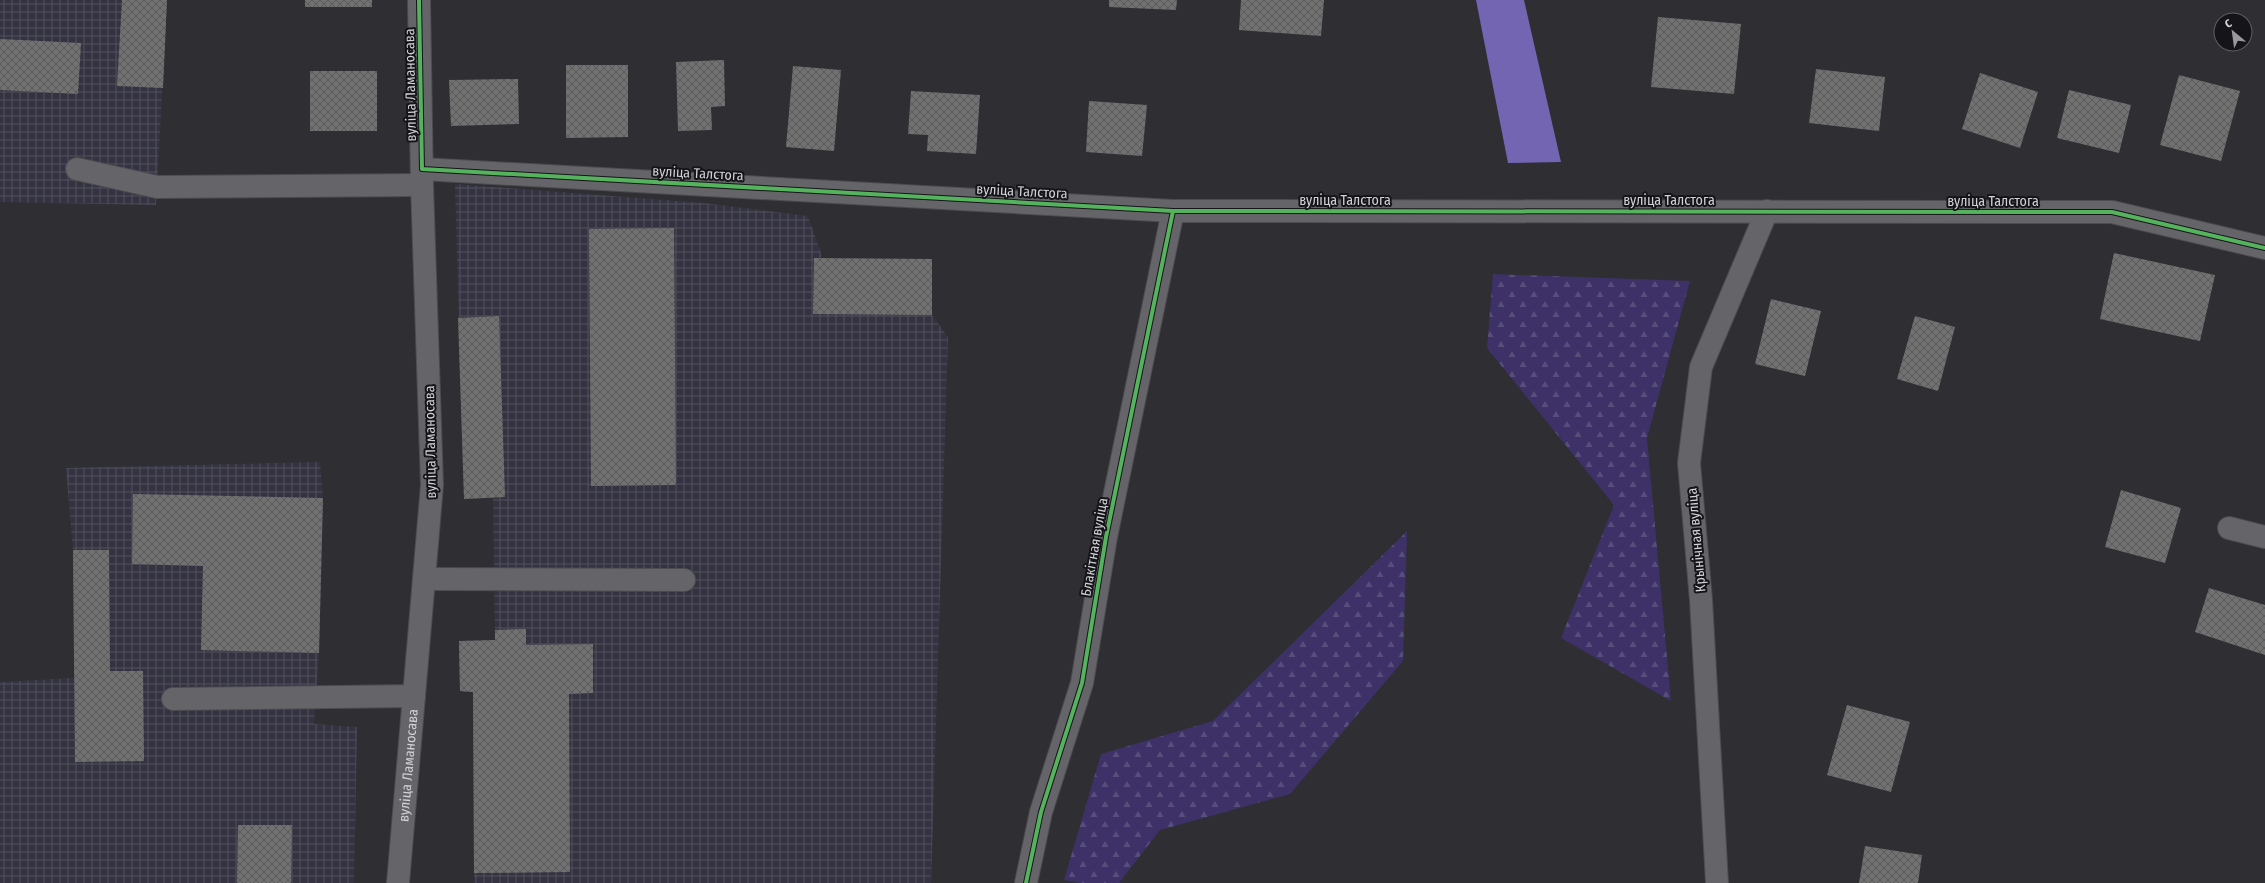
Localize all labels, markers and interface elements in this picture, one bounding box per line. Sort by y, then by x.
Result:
north arrow [2213,12,2253,52]
text: С [2223,16,2234,31]
street label: вуліца Ламаносава [401,28,420,142]
street label: вуліца Талстога [652,163,744,184]
street label: вуліца Талстога [976,181,1068,202]
street label: вуліца Талстога [1299,192,1391,209]
street label: вуліца Талстога [1623,192,1715,209]
street label: вуліца Талстога [1947,193,2039,210]
street label: вуліца Ламаносава [421,385,440,499]
street label: Крынічная вуліца [1683,487,1710,593]
street label: Блакітная вуліца [1077,496,1112,598]
street label: вуліца Ламаносава [395,708,422,823]

